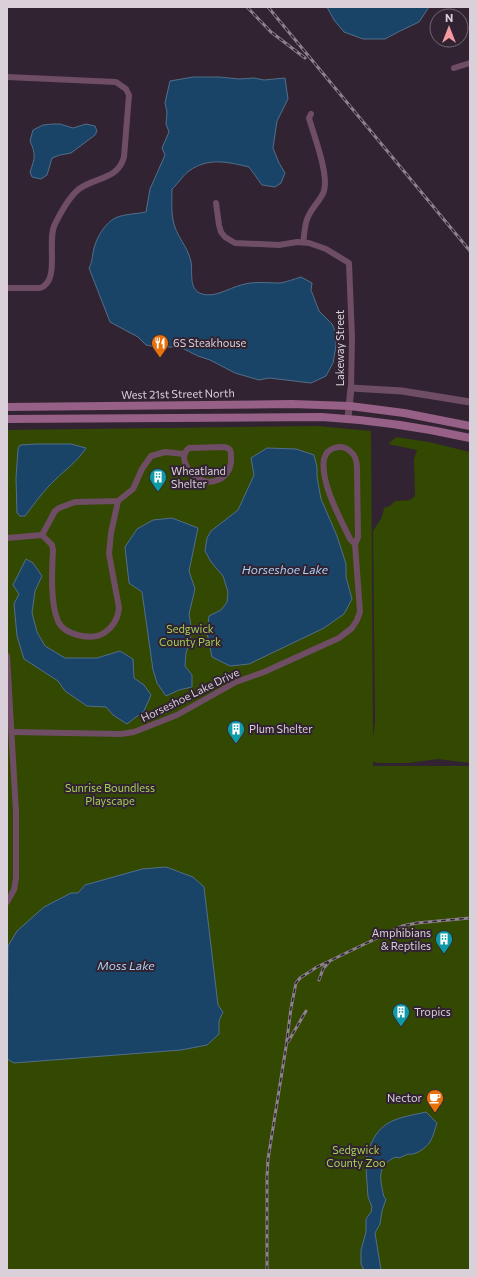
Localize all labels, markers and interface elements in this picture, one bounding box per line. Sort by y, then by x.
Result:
north arrow [429,8,469,48]
text: N [445,11,453,24]
street label: Lakeway Street [333,309,346,386]
restaurant icon: 6S Steakhouse [150,333,170,358]
place label: 6S Steakhouse [173,336,247,349]
street label: West 21st Street North [121,386,235,401]
place label: Wheatland Shelter [171,464,226,490]
building icon: Wheatland Shelter [148,467,168,492]
water label: Horseshoe Lake [242,562,329,576]
park label: Sedgwick County Park [159,622,221,648]
street label: Horseshoe Lake Drive [138,665,241,724]
building icon: Plum Shelter [226,719,246,744]
place label: Plum Shelter [249,722,313,735]
park label: Sunrise Boundless Playscape [65,781,155,807]
place label: Amphibians & Reptiles [372,926,431,952]
building icon: Amphibians & Reptiles [434,929,454,954]
water label: Moss Lake [97,958,155,972]
building icon: Tropics [391,1002,411,1027]
place label: Tropics [414,1005,451,1018]
cafe icon: Nector [425,1088,445,1113]
place label: Nector [387,1091,423,1104]
park label: Sedgwick County Zoo [326,1143,386,1169]

